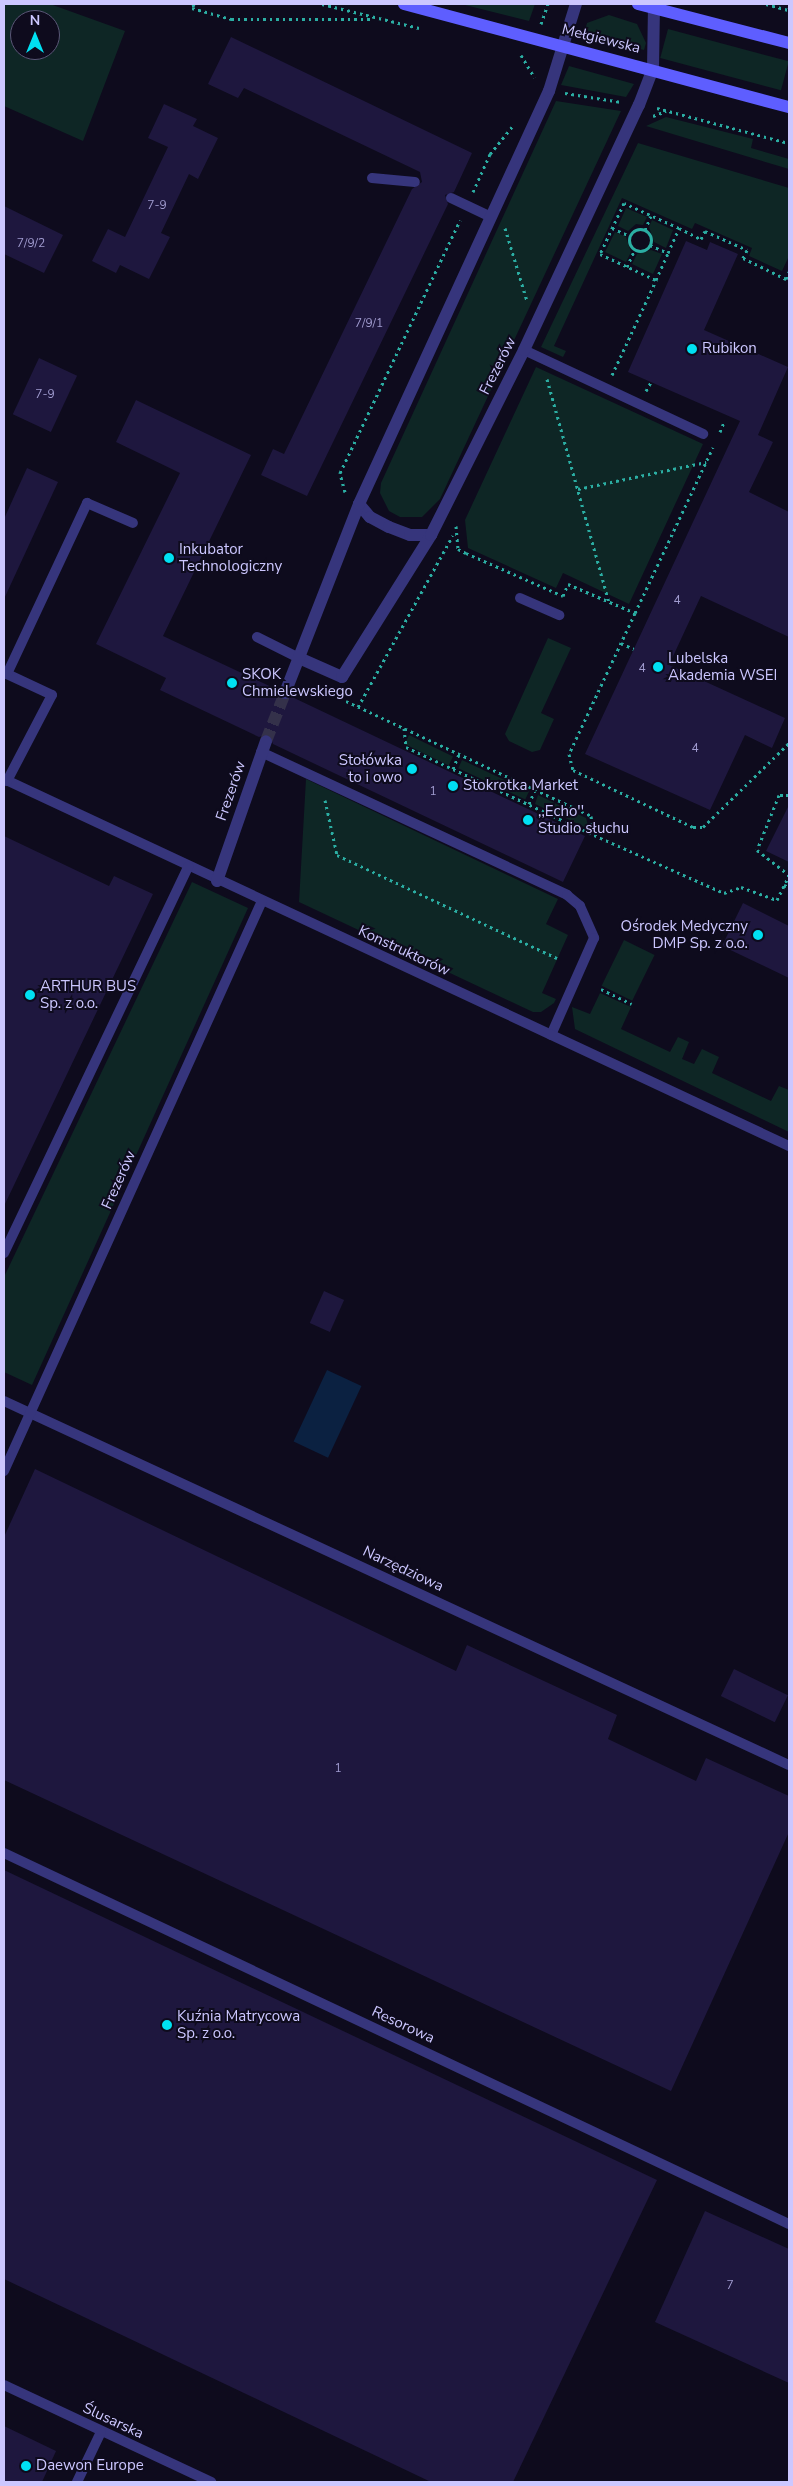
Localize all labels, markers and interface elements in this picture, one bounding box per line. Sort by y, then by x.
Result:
north arrow [10,10,60,60]
text: N [30,11,40,30]
street label: Mełgiewska [560,21,642,57]
house number: 7-9 [147,199,167,213]
house number: 7/9/2 [17,237,45,251]
house number: 7/9/1 [355,317,383,331]
street label: Frezerów [476,334,520,398]
place label: Rubikon [702,340,757,358]
marker: Rubikon [686,343,698,355]
house number: 7-9 [35,388,55,402]
place label: Inkubator Technologiczny [179,540,282,575]
marker: Inkubator Technologiczny [163,552,175,564]
house number: 4 [673,594,681,608]
place label: Lubelska Akademia WSEI [668,649,777,684]
marker: Lubelska Akademia WSEI [652,661,664,673]
house number: 4 [638,662,646,676]
place label: SKOK Chmielewskiego [242,665,353,700]
marker: SKOK Chmielewskiego [226,677,238,689]
house number: 4 [691,742,699,756]
place label: Stołówka to i owo [339,751,402,786]
street label: Frezerów [212,759,250,823]
marker: Stołówka to i owo [406,763,418,775]
place label: Stokrotka Market [463,777,578,795]
marker: Stokrotka Market [447,780,459,792]
house number: 1 [429,785,437,799]
place label: ,,Echo'' Studio słuchu [538,802,629,837]
marker: ,,Echo'' Studio słuchu [522,814,534,826]
place label: Ośrodek Medyczny DMP Sp. z o.o. [620,917,748,952]
street label: Konstruktorów [355,922,453,980]
marker: Ośrodek Medyczny DMP Sp. z o.o. [752,929,764,941]
place label: ARTHUR BUS Sp. z o.o. [40,977,136,1012]
marker: ARTHUR BUS Sp. z o.o. [24,989,36,1001]
street label: Frezerów [98,1148,140,1212]
street label: Narzędziowa [360,1542,446,1596]
house number: 1 [334,1762,342,1776]
street label: Resorowa [369,2003,437,2047]
place label: Kuźnia Matrycowa Sp. z o.o. [177,2007,300,2042]
marker: Kuźnia Matrycowa Sp. z o.o. [161,2019,173,2031]
house number: 7 [726,2279,734,2293]
street label: Ślusarska [80,2399,146,2443]
place label: Daewon Europe [36,2457,144,2475]
marker: Daewon Europe [20,2460,32,2472]

